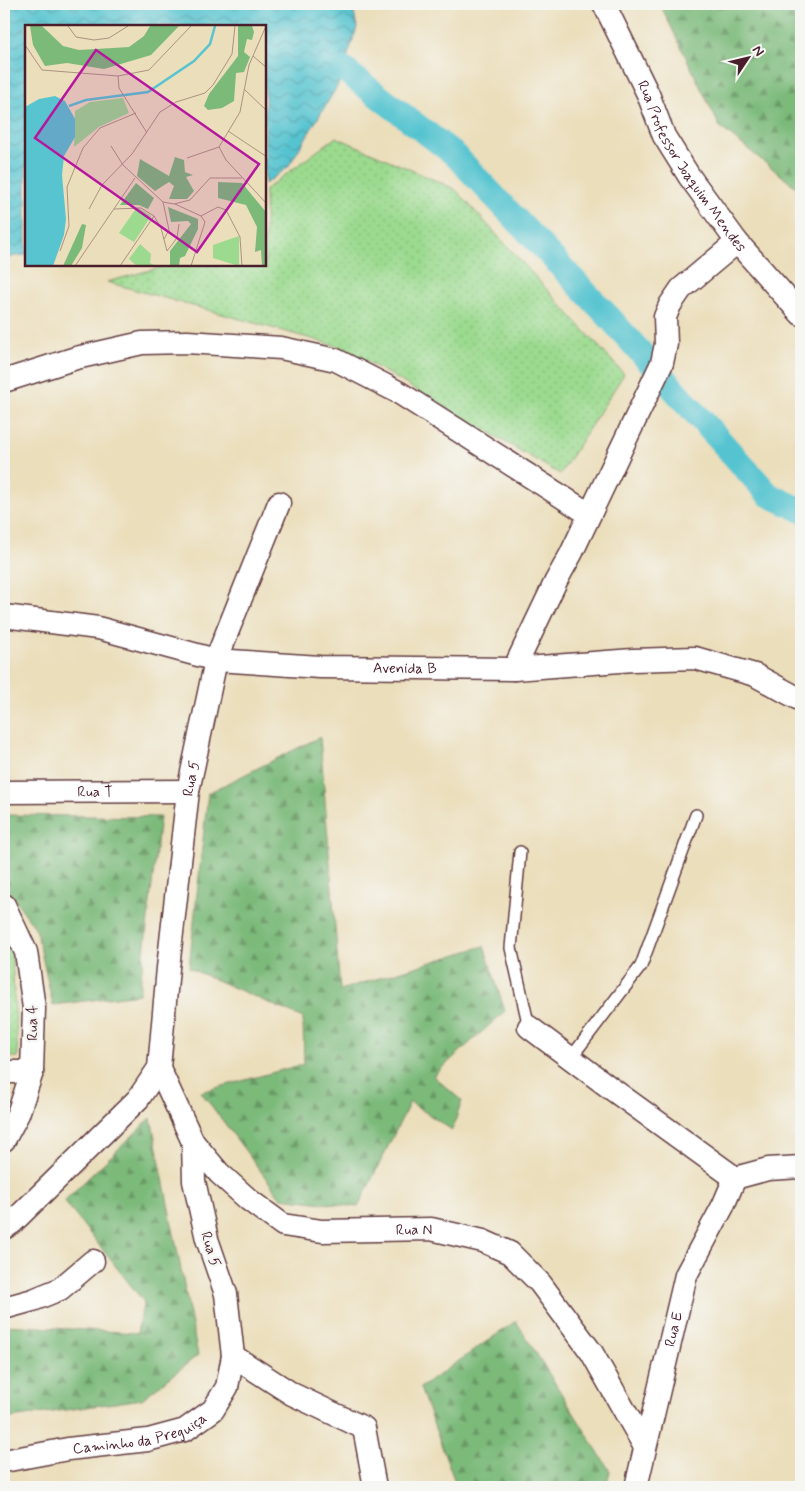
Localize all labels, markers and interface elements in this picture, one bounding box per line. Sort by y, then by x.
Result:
inset map [25,25,266,266]
north arrow [722,32,772,82]
text: N [748,42,768,60]
street label: Rua Professor Joaquim Mendes [632,77,751,257]
street label: Avenida B [373,659,437,679]
street label: Rua 5 [178,759,205,797]
street label: Rua T [77,782,113,803]
street label: Rua 4 [23,1005,43,1041]
street label: Rua N [395,1220,433,1241]
street label: Rua 5 [195,1229,225,1269]
street label: Rua E [660,1310,688,1349]
street label: Caminho da Preguiça [72,1408,211,1459]

